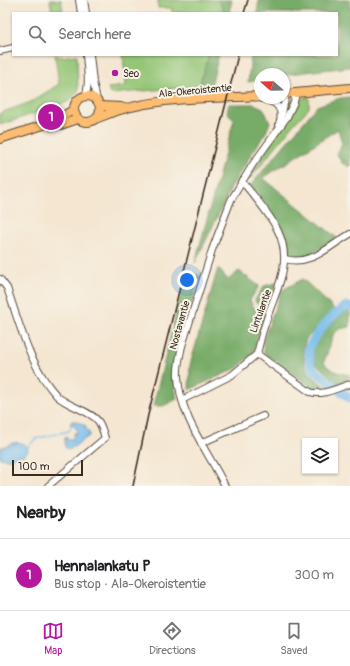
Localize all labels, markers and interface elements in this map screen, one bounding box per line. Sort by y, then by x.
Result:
search box [12,12,338,56]
icon: search [26,23,48,45]
text: Search here [58,25,131,44]
marker: Seo [110,68,120,78]
place label: Seo [123,68,140,80]
north arrow [254,68,290,104]
street label: Ala-Okeroistentie [158,82,232,100]
pin: 1 [38,102,64,132]
your location [177,270,197,290]
street label: Lintulantie [248,288,274,335]
street label: Nostavantie [167,299,193,351]
map controls [302,438,338,474]
button: layers [302,438,338,474]
scale bar [12,458,83,477]
text: 100 m [18,460,49,473]
text: Nearby [16,502,65,523]
text: Hennalankatu P [54,557,150,576]
text: 1 [26,567,32,583]
text: 300 m [295,567,334,583]
text: Bus stop · Ala-Okeroistentie [54,576,206,592]
tab: Map [42,620,64,657]
tab: Directions [149,620,196,657]
tab: Saved [280,620,308,657]

